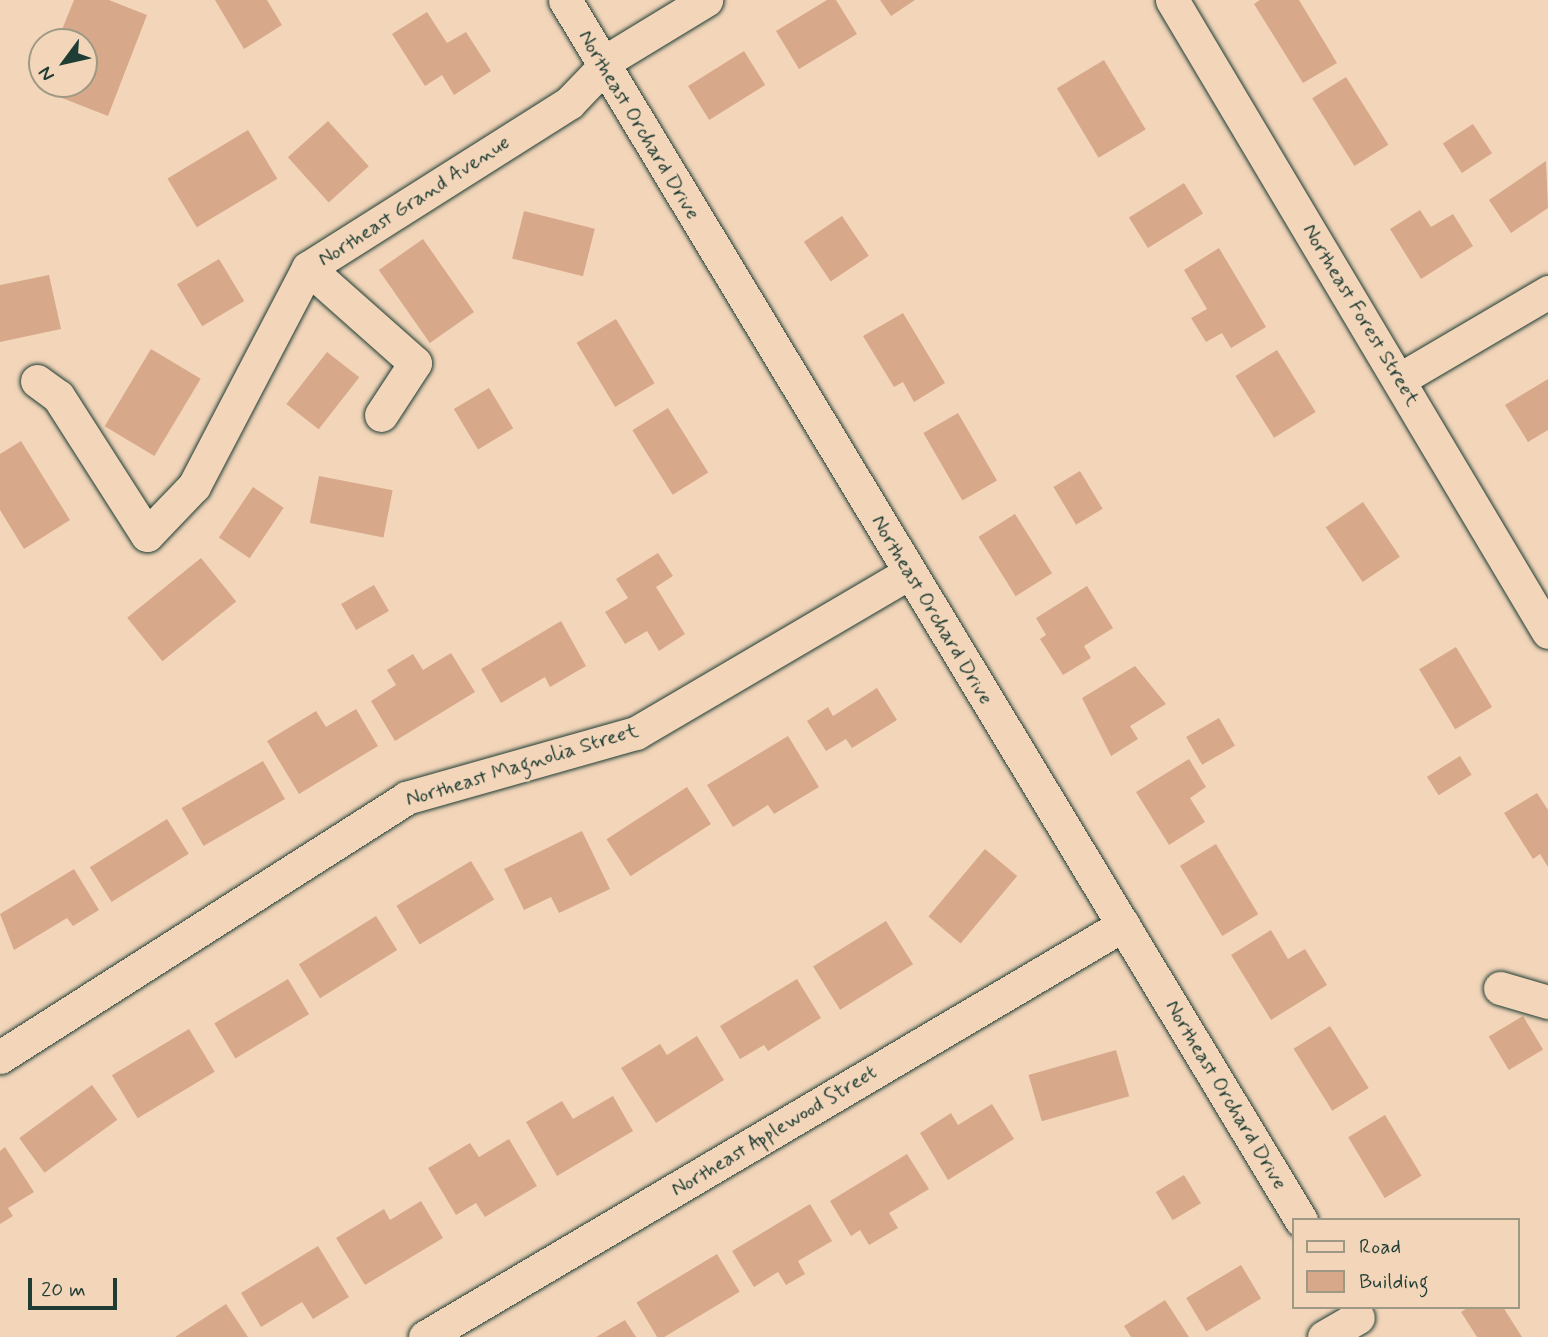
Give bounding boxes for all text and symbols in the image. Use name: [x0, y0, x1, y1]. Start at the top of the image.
street label: Northeast Orchard Drive: [573, 26, 705, 224]
north arrow: [28, 28, 98, 98]
text: N: [33, 62, 61, 86]
street label: Northeast Grand Avenue: [315, 130, 513, 272]
street label: Northeast Forest Street: [1297, 219, 1425, 411]
street label: Northeast Orchard Drive: [866, 511, 998, 709]
street label: Northeast Magnolia Street: [403, 718, 641, 812]
street label: Northeast Orchard Drive: [1160, 996, 1292, 1194]
street label: Northeast Applewood Street: [665, 1059, 883, 1203]
legend: [1292, 1218, 1520, 1309]
text: Road: [1359, 1233, 1401, 1261]
scale bar: [32, 1264, 121, 1308]
text: Building: [1359, 1268, 1429, 1296]
text: 20 m: [41, 1276, 86, 1304]

